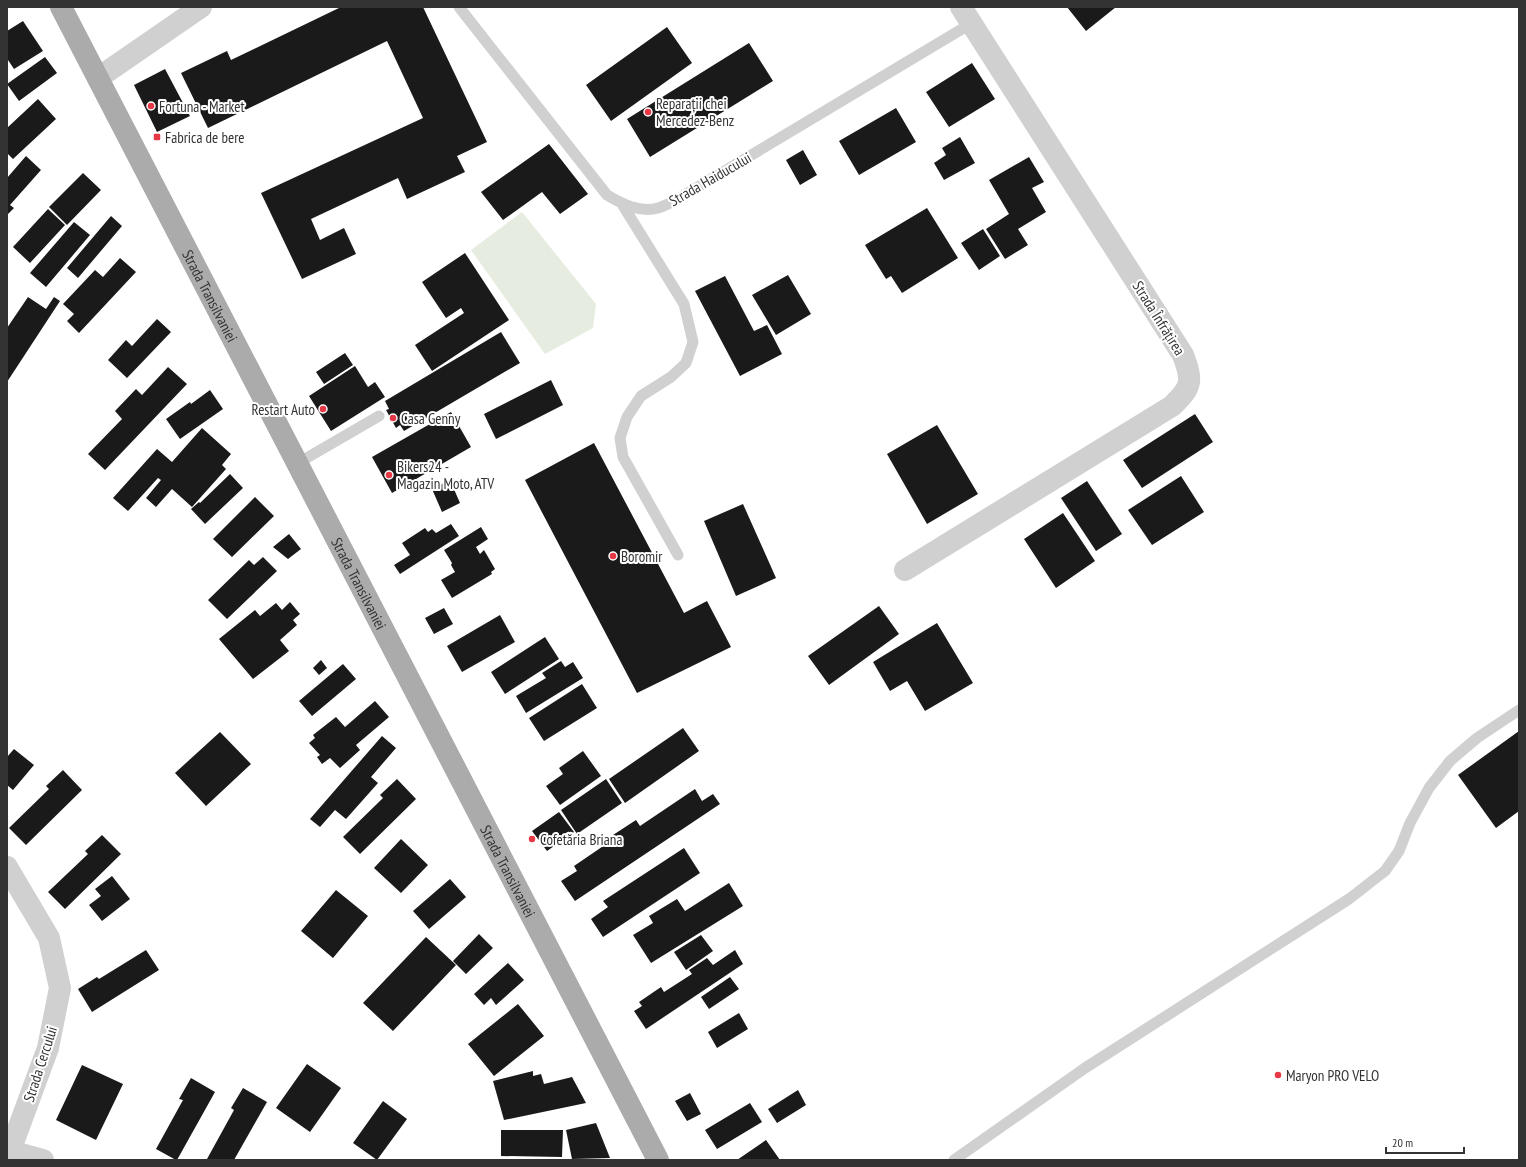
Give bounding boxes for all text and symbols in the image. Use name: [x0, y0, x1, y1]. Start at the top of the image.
place label: Reparații chei Mercedez-Benz: [656, 94, 734, 130]
place label: Fortuna - Market: [159, 97, 245, 116]
marker: Fortuna - Market: [146, 101, 156, 111]
marker: Reparații chei Mercedez-Benz: [643, 107, 653, 117]
place label: Fabrica de bere: [165, 128, 244, 147]
marker: Fabrica de bere: [152, 132, 162, 142]
street label: Strada Haiducului: [666, 148, 754, 210]
street label: Strada Transilvaniei: [179, 246, 242, 345]
street label: Strada Înfrățirea: [1129, 277, 1189, 359]
place label: Restart Auto: [252, 400, 315, 419]
marker: Restart Auto: [318, 404, 328, 414]
place label: Casa Genny: [401, 409, 461, 428]
marker: Casa Genny: [388, 413, 398, 423]
place label: Bikers24 - Magazin Moto, ATV: [397, 457, 494, 493]
marker: Bikers24 - Magazin Moto, ATV: [384, 470, 394, 480]
street label: Strada Transilvaniei: [328, 534, 391, 633]
place label: Boromir: [621, 547, 663, 566]
marker: Boromir: [608, 551, 618, 561]
street label: Strada Transilvaniei: [477, 822, 540, 920]
place label: Cofetăria Briana: [540, 830, 622, 849]
marker: Cofetăria Briana: [527, 834, 537, 844]
street label: Strada Cercului: [19, 1024, 61, 1104]
place label: Maryon PRO VELO: [1286, 1066, 1379, 1085]
marker: Maryon PRO VELO: [1273, 1070, 1283, 1080]
scale bar: [1386, 1129, 1464, 1155]
text: 20 m: [1392, 1135, 1413, 1150]

